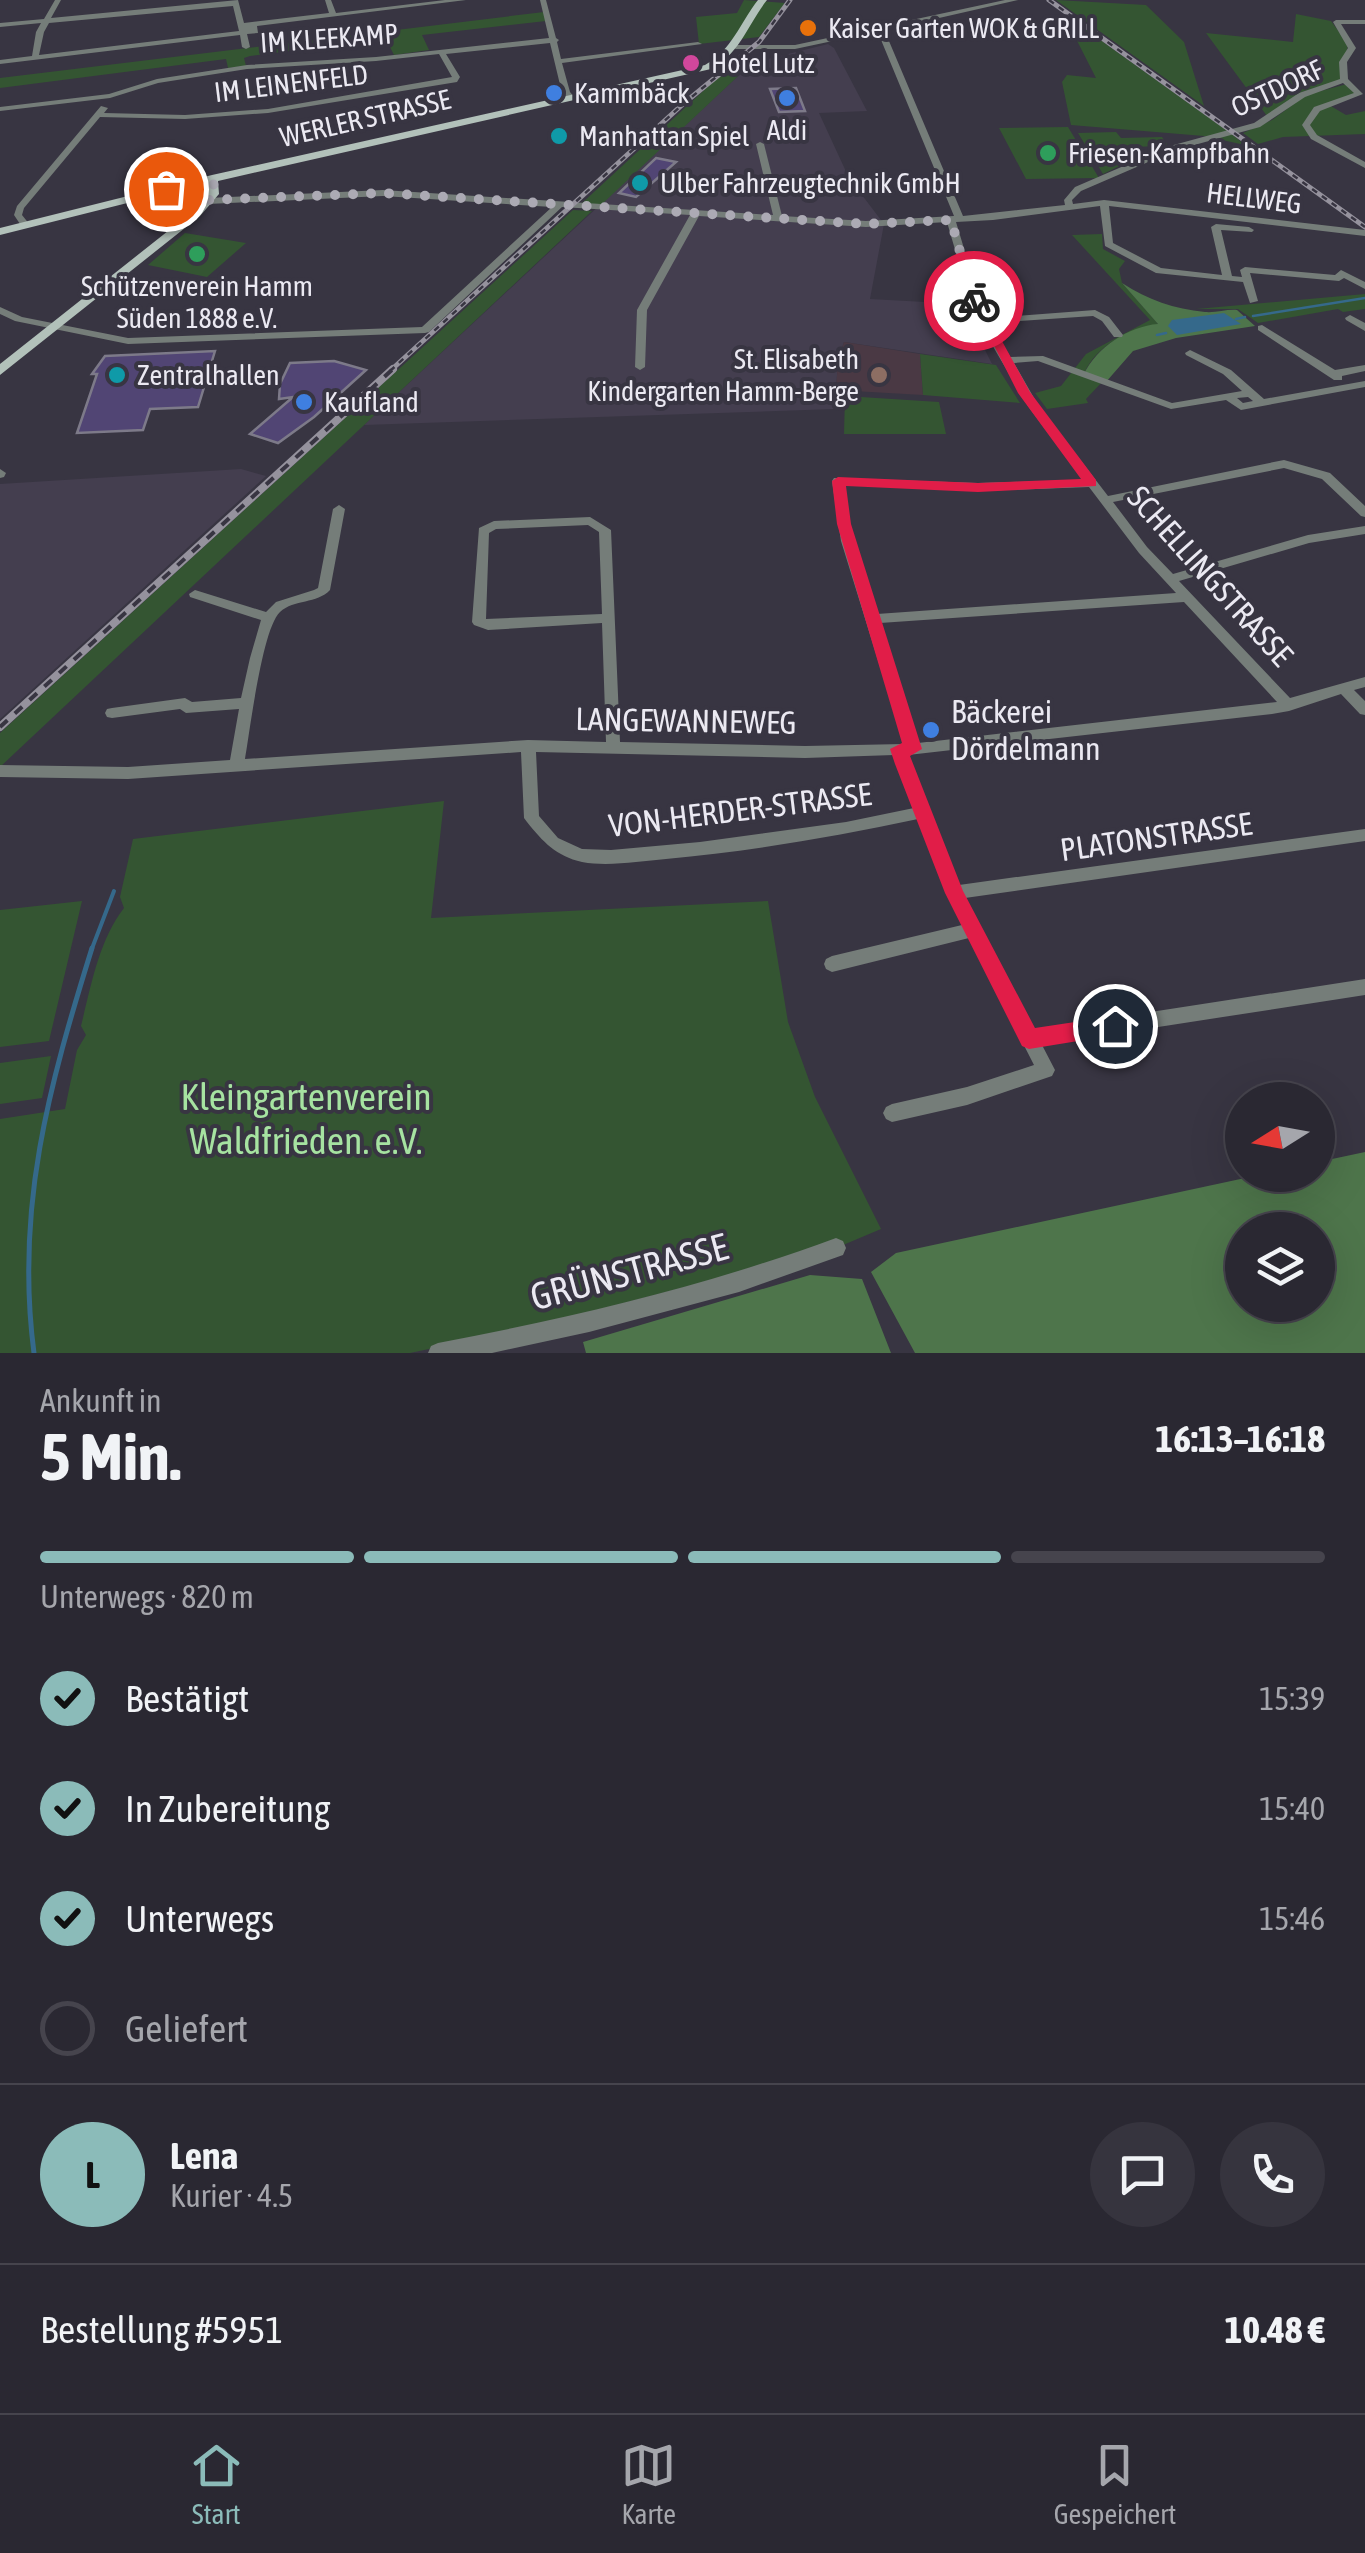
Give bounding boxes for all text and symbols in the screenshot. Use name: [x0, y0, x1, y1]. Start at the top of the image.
place label: Kaiser Garten WOK & GRILL: [828, 12, 1099, 44]
street label: IM KLEEKAMP: [259, 17, 399, 59]
marker: Kaiser Garten WOK & GRILL: [797, 17, 819, 39]
place label: Hotel Lutz: [711, 47, 815, 79]
marker: Hotel Lutz: [680, 52, 702, 74]
street label: OSTDORF: [1226, 53, 1328, 123]
street label: IM LEINENFELD: [212, 58, 370, 108]
place label: Kammbäck: [574, 77, 689, 109]
marker: Kammbäck: [543, 82, 565, 104]
street label: WERLER STRASSE: [277, 83, 453, 153]
marker: Aldi: [776, 87, 798, 109]
place label: Aldi: [767, 114, 807, 146]
place label: Manhattan Spiel: [579, 120, 750, 152]
marker: Manhattan Spiel: [548, 125, 570, 147]
place label: Friesen-Kampfbahn: [1068, 137, 1270, 169]
marker: Friesen-Kampfbahn: [1037, 142, 1059, 164]
pin: [124, 147, 209, 232]
icon: bag: [139, 162, 194, 217]
place label: Ulber Fahrzeugtechnik GmbH: [660, 167, 961, 199]
marker: Ulber Fahrzeugtechnik GmbH: [629, 172, 651, 194]
street label: HELLWEG: [1205, 176, 1303, 220]
marker: Schützenverein Hamm Süden 1888 e.V.: [186, 243, 208, 265]
courier: [924, 251, 1024, 351]
place label: Schützenverein Hamm Süden 1888 e.V.: [81, 270, 313, 334]
icon: bike: [947, 274, 1002, 329]
place label: St. Elisabeth Kindergarten Hamm-Berge: [587, 343, 859, 407]
place label: Zentralhallen: [137, 359, 280, 391]
marker: Zentralhallen: [106, 364, 128, 386]
marker: St. Elisabeth Kindergarten Hamm-Berge: [868, 364, 890, 386]
place label: Kaufland: [324, 386, 419, 418]
marker: Kaufland: [293, 391, 315, 413]
street label: SCHELLINGSTRASSE: [1120, 478, 1301, 673]
place label: Bäckerei Dördelmann: [951, 693, 1101, 767]
street label: LANGEWANNEWEG: [575, 700, 797, 741]
marker: Bäckerei Dördelmann: [920, 719, 942, 741]
street label: VON-HERDER-STRASSE: [606, 775, 874, 844]
street label: PLATONSTRASSE: [1058, 805, 1254, 868]
pin: [1073, 984, 1158, 1069]
icon: home: [1088, 999, 1143, 1054]
park label: Kleingartenverein Waldfrieden. e.V.: [180, 1075, 432, 1162]
north arrow: [1225, 1082, 1335, 1192]
map controls: [1225, 1082, 1335, 1322]
button: layers: [1225, 1212, 1335, 1322]
street label: GRÜNSTRASSE: [526, 1225, 732, 1318]
text: Ankunft in: [40, 1382, 162, 1419]
text: 16:13–16:18: [1155, 1417, 1325, 1460]
text: 5 Min.: [40, 1419, 181, 1494]
text: Unterwegs · 820 m: [40, 1578, 254, 1615]
icon: check: [40, 1671, 95, 1726]
text: Bestätigt: [125, 1677, 249, 1720]
text: 15:39: [1259, 1680, 1325, 1717]
icon: check: [40, 1781, 95, 1836]
text: In Zubereitung: [125, 1787, 330, 1830]
text: 15:40: [1259, 1790, 1325, 1827]
icon: check: [40, 1891, 95, 1946]
text: Unterwegs: [125, 1897, 274, 1940]
text: 15:46: [1259, 1900, 1325, 1937]
text: Geliefert: [125, 2007, 248, 2050]
button: chat: [1090, 2122, 1195, 2227]
button: phone: [1220, 2122, 1325, 2227]
text: Lena: [170, 2134, 238, 2177]
text: L: [85, 2153, 100, 2196]
text: Kurier · 4.5: [170, 2177, 293, 2214]
text: Bestellung #5951: [40, 2308, 283, 2351]
text: 10.48 €: [1224, 2308, 1325, 2351]
tab: Start: [189, 2438, 244, 2530]
tab: Karte: [621, 2438, 676, 2530]
tab: Gespeichert: [1054, 2438, 1176, 2530]

